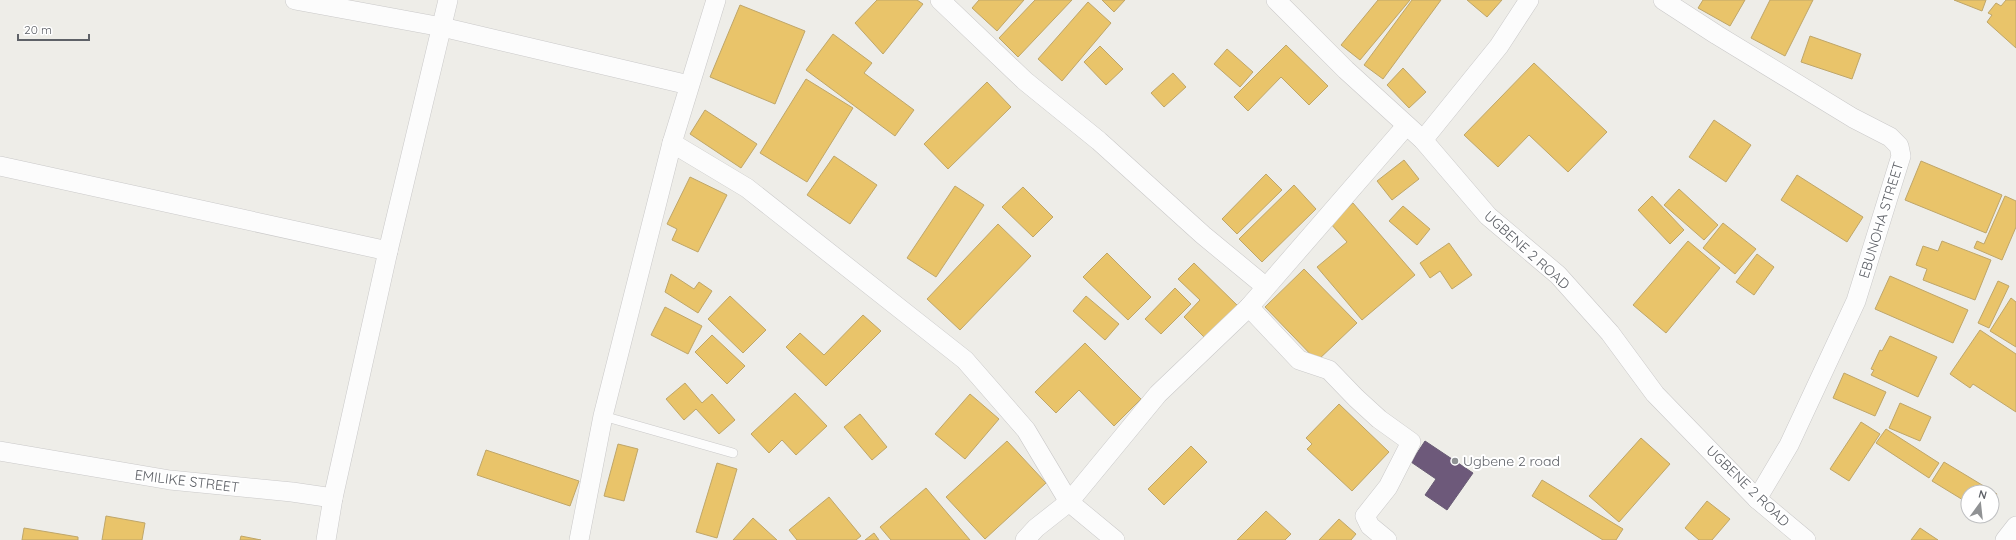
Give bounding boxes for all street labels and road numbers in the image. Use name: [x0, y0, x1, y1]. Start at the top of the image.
street label: EBUNOHA STREET: [1855, 160, 1907, 280]
street label: UGBENE 2 ROAD: [1480, 207, 1574, 293]
street label: UGBENE 2 ROAD: [1702, 442, 1794, 530]
street label: EMILIKE STREET: [134, 466, 240, 496]

